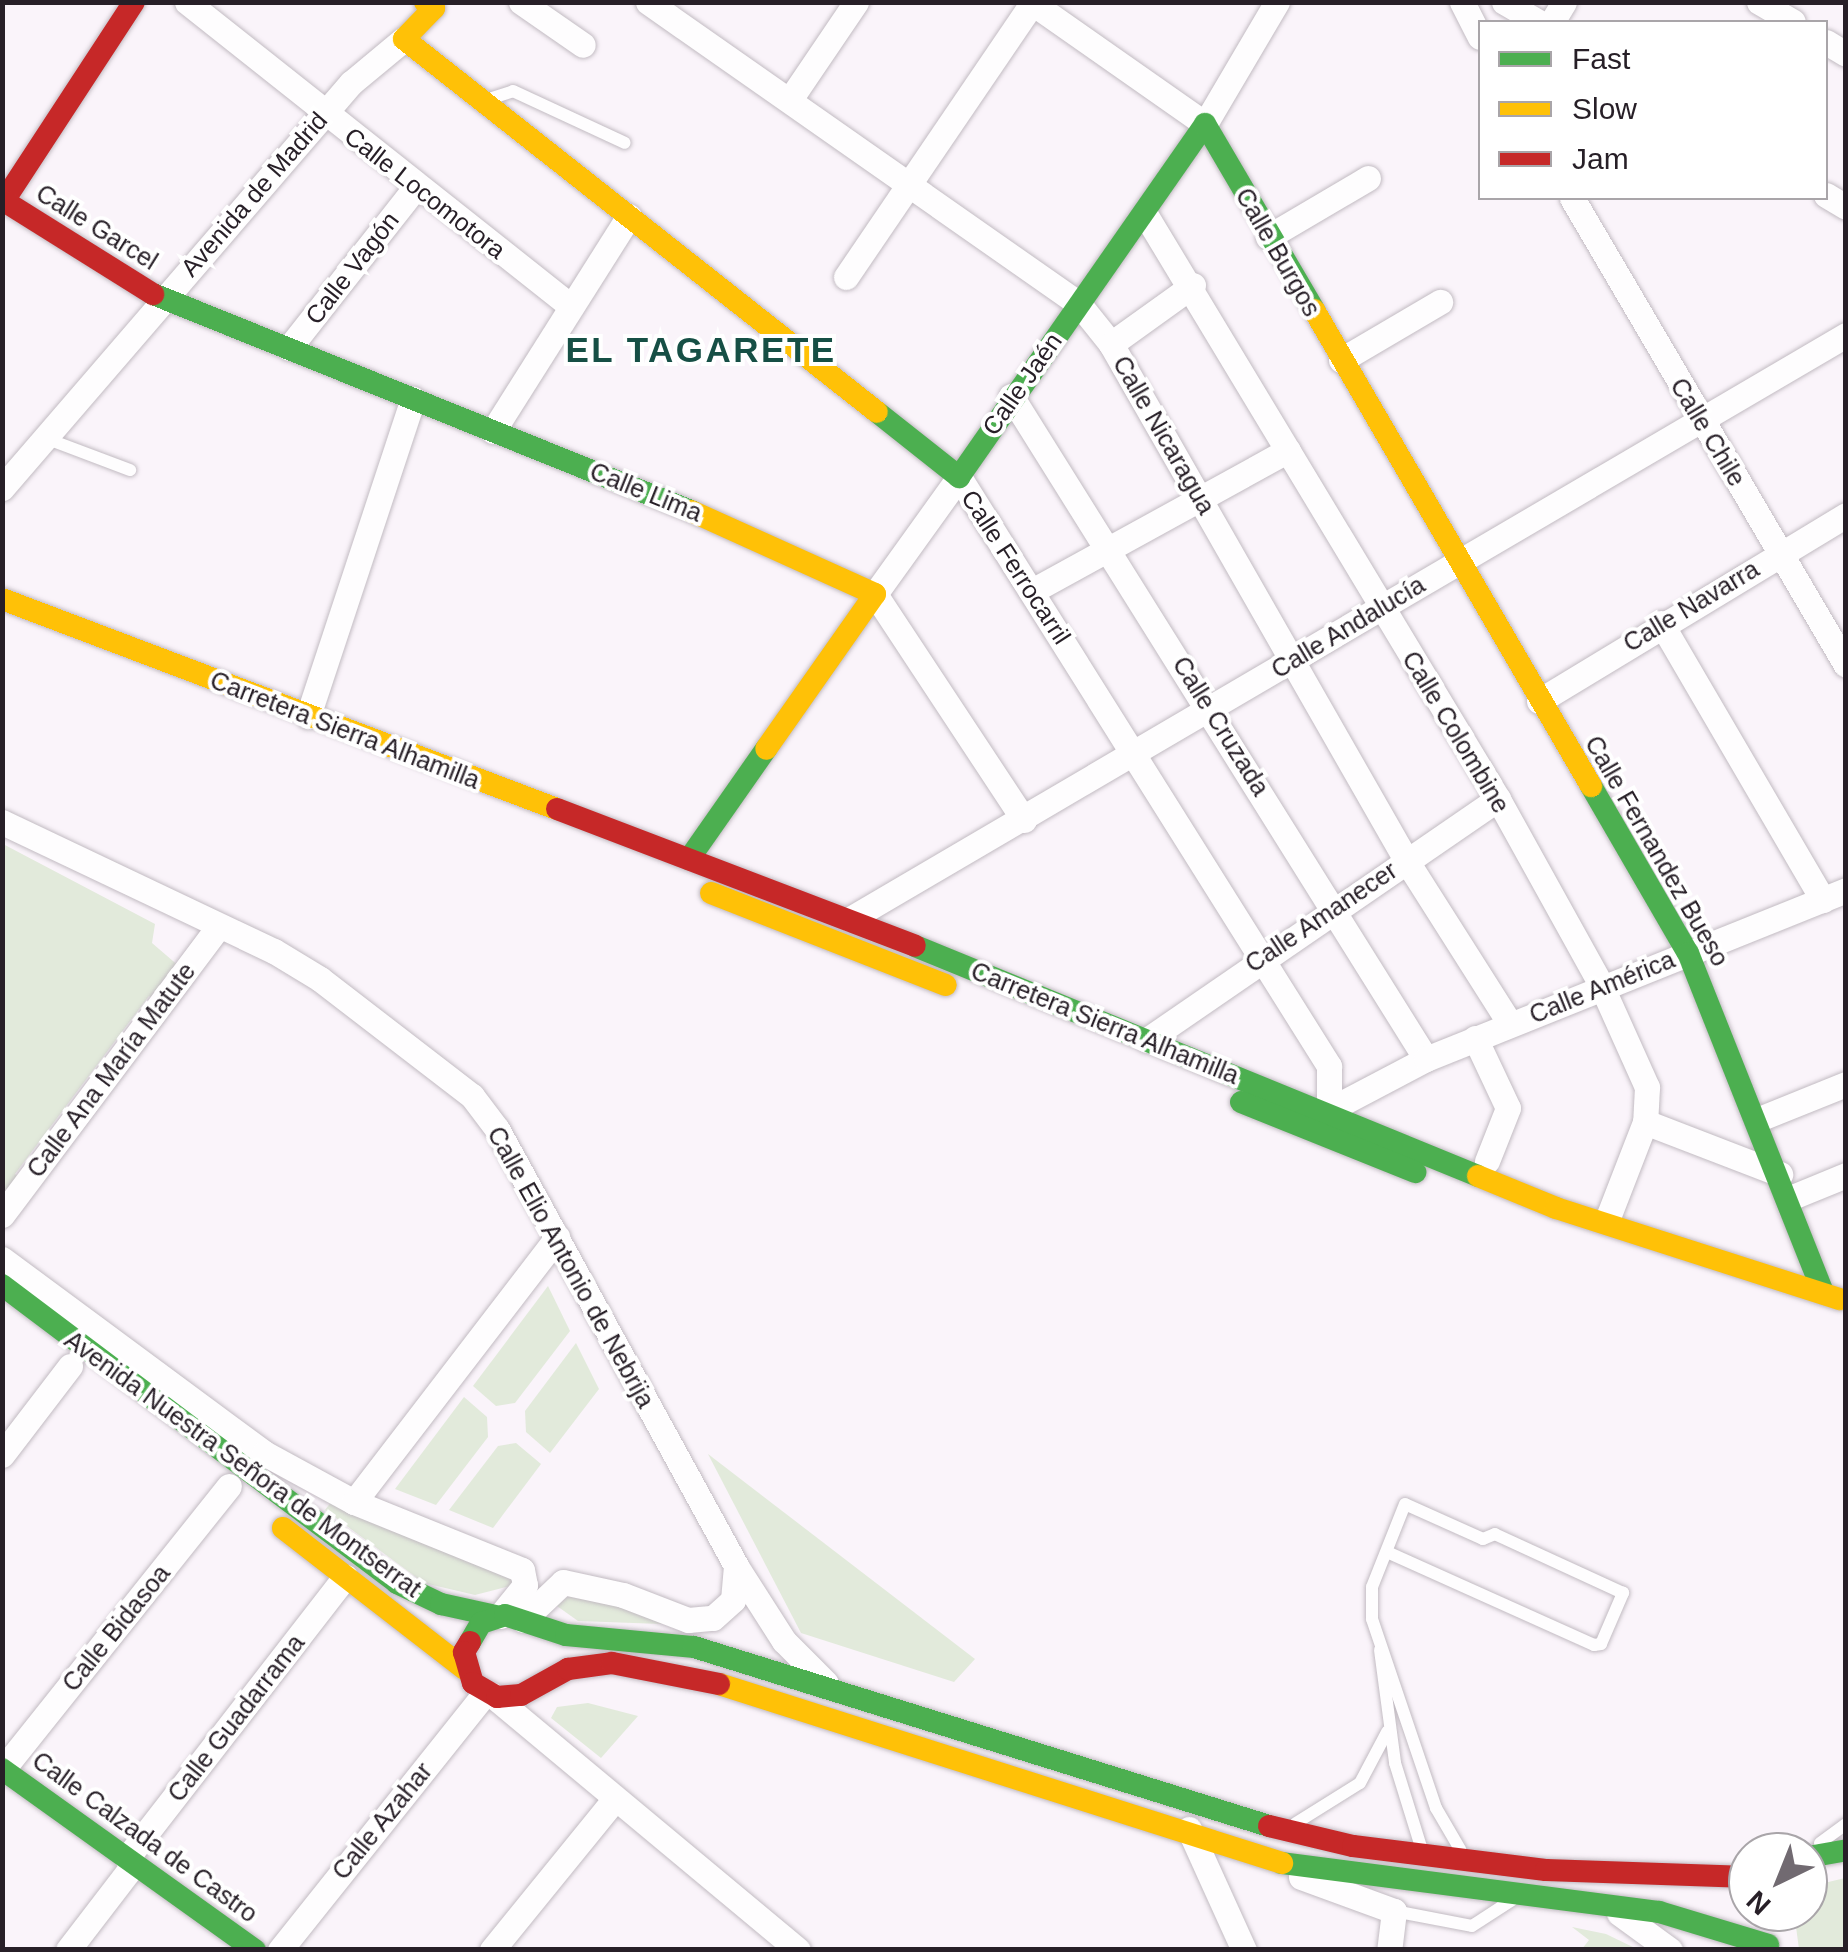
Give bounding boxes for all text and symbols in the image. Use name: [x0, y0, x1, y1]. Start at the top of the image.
legend: [1478, 20, 1828, 200]
text: Fast: [1572, 42, 1630, 75]
text: Slow: [1572, 92, 1637, 125]
street label: Avenida de Madrid: [174, 106, 334, 282]
street label: Calle Locomotora: [339, 121, 511, 265]
text: Jam: [1572, 142, 1629, 175]
street label: Calle Garcel: [31, 178, 163, 276]
street label: Calle Burgos: [1229, 183, 1327, 321]
street label: Calle Vagón: [299, 206, 405, 330]
street label: Calle Jaén: [976, 327, 1068, 441]
district label: EL TAGARETE: [565, 329, 837, 371]
street label: Calle Nicaragua: [1107, 350, 1221, 520]
street label: Calle Chile: [1664, 372, 1752, 492]
street label: Calle Lima: [586, 456, 706, 528]
street label: Calle Ferrocarril: [955, 484, 1077, 650]
street label: Calle Navarra: [1618, 554, 1764, 658]
street label: Calle Andalucía: [1265, 569, 1431, 685]
street label: Calle Colombine: [1396, 646, 1516, 818]
street label: Calle Cruzada: [1166, 651, 1276, 801]
street label: Carretera Sierra Alhamilla: [205, 664, 485, 796]
street label: Calle Fernandez Bueso: [1579, 730, 1735, 972]
street label: Calle Amanecer: [1239, 855, 1403, 979]
street label: Calle América: [1524, 944, 1680, 1030]
street label: Carretera Sierra Alhamilla: [966, 955, 1244, 1091]
street label: Calle Ana María Matute: [20, 956, 202, 1184]
street label: Calle Elio Antonio de Nebrija: [481, 1121, 661, 1413]
street label: Avenida Nuestra Señora de Montserrat: [59, 1325, 427, 1603]
street label: Calle Bidasoa: [56, 1559, 176, 1697]
street label: Calle Guadarrama: [161, 1628, 311, 1808]
street label: Calle Calzada de Castro: [27, 1745, 263, 1929]
street label: Calle Azahar: [325, 1756, 439, 1886]
north arrow: [1728, 1832, 1828, 1932]
text: N: [1741, 1885, 1777, 1921]

